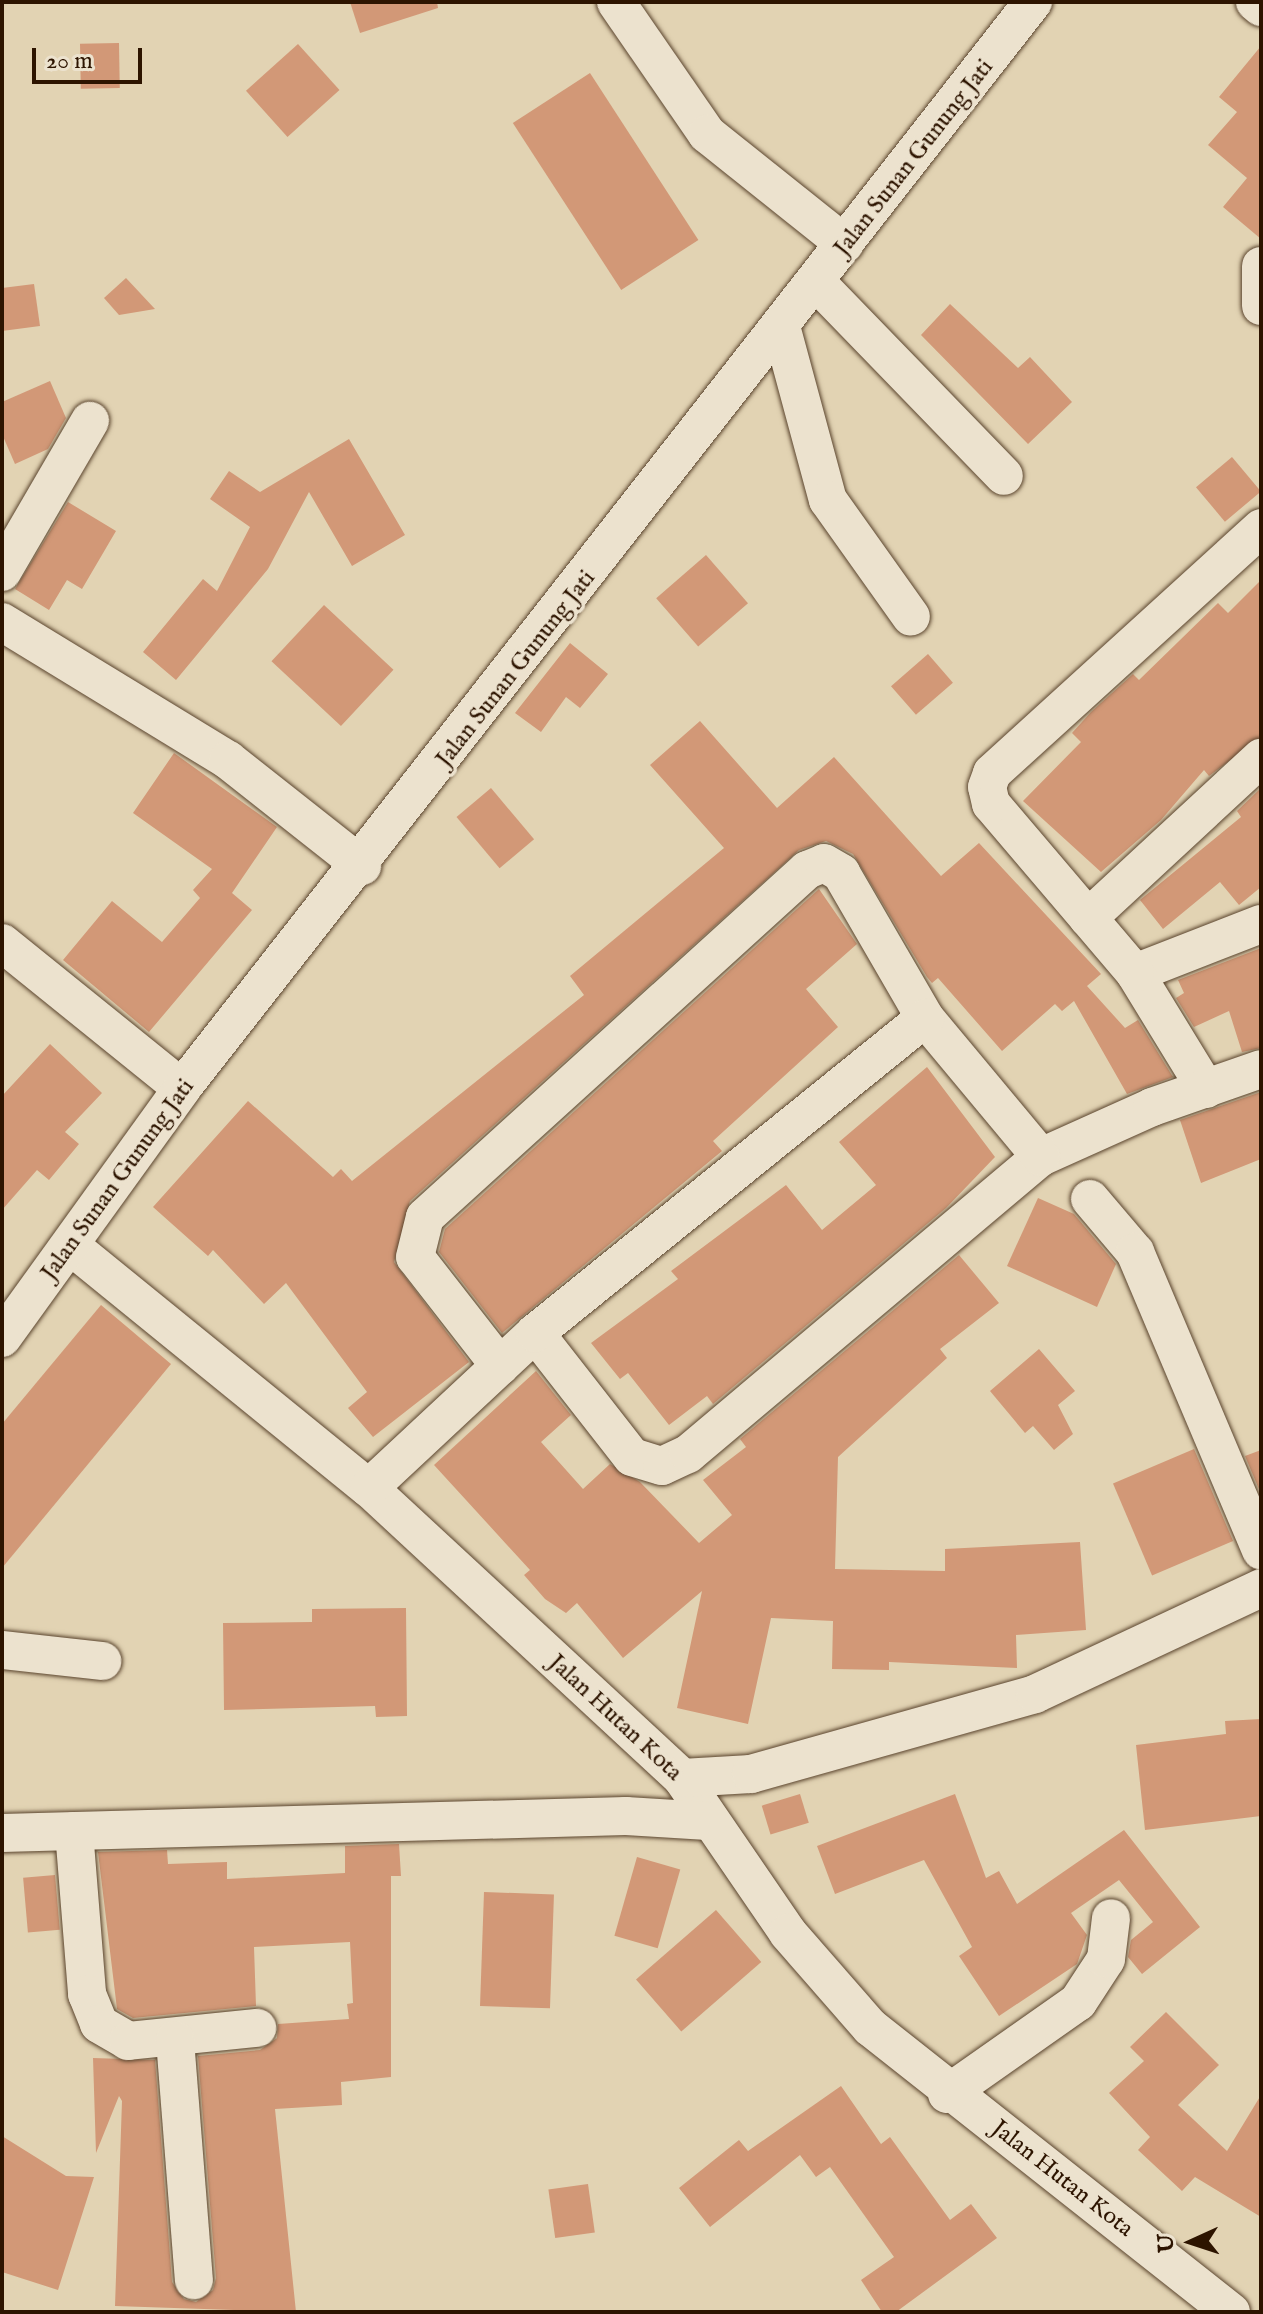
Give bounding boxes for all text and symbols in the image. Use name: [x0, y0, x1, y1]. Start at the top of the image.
scale bar: [36, 32, 146, 82]
text: 20 m: [46, 46, 93, 77]
street label: Jalan Sunan Gunung Jati: [828, 54, 1000, 262]
street label: Jalan Sunan Gunung Jati: [430, 565, 602, 773]
street label: Jalan Sunan Gunung Jati: [35, 1074, 201, 1286]
street label: Jalan Hutan Kota: [542, 1649, 688, 1787]
street label: Jalan Hutan Kota: [985, 2114, 1139, 2244]
north arrow: [1151, 2202, 1231, 2282]
text: U: [1153, 2233, 1182, 2253]

